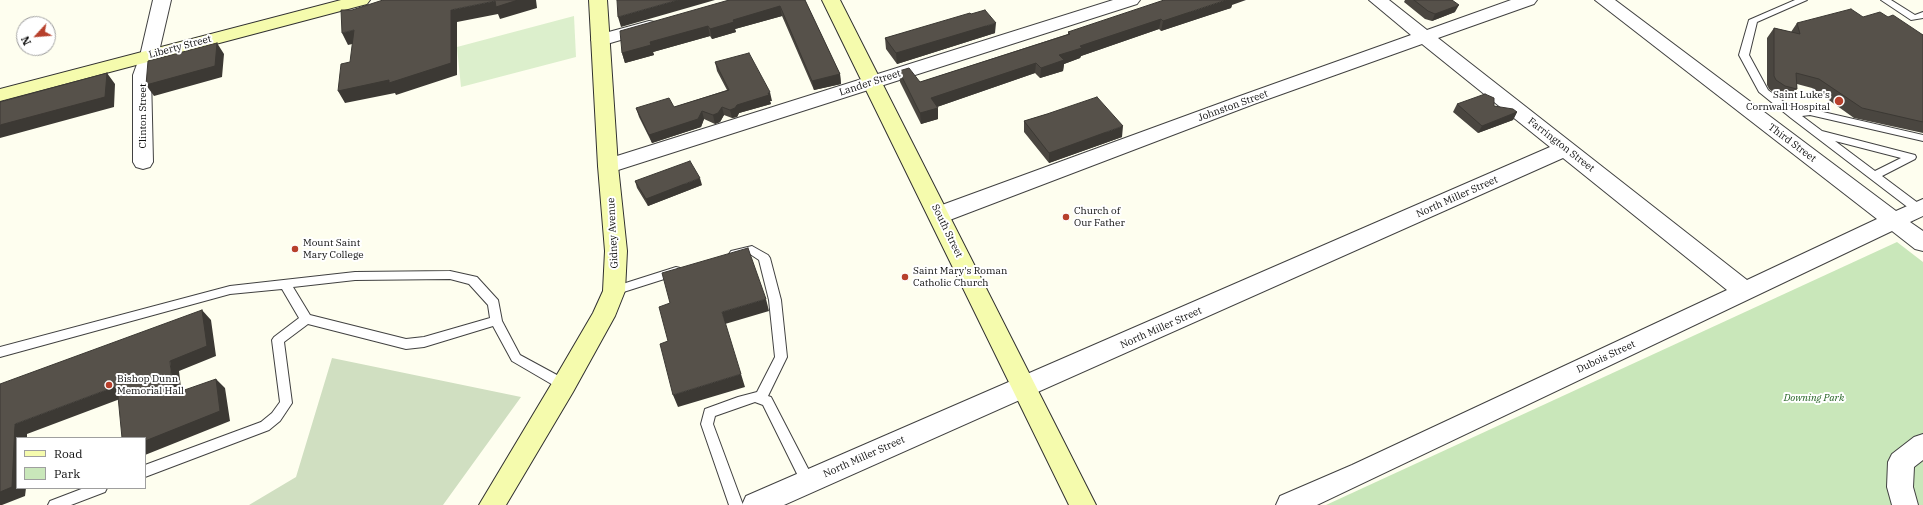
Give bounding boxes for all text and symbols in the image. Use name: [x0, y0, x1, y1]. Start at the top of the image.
north arrow: [16, 16, 56, 56]
street label: Liberty Street: [147, 33, 213, 61]
text: N: [18, 34, 34, 48]
street label: Lander Street: [838, 67, 902, 99]
street label: Clinton Street: [137, 84, 149, 148]
street label: Johnston Street: [1196, 88, 1270, 124]
place label: Saint Luke's Cornwall Hospital: [1746, 89, 1830, 112]
marker: Saint Luke's Cornwall Hospital: [1833, 95, 1845, 107]
street label: Farrington Street: [1525, 115, 1597, 175]
street label: Third Street: [1766, 121, 1818, 165]
street label: North Miller Street: [1414, 174, 1500, 220]
street label: Gidney Avenue: [605, 197, 621, 269]
street label: South Street: [929, 202, 965, 260]
place label: Church of Our Father: [1074, 205, 1125, 228]
marker: Church of Our Father: [1061, 212, 1071, 222]
place label: Mount Saint Mary College: [303, 237, 364, 260]
marker: Mount Saint Mary College: [290, 244, 300, 254]
place label: Saint Mary's Roman Catholic Church: [913, 265, 1007, 288]
marker: Saint Mary's Roman Catholic Church: [900, 272, 910, 282]
street label: North Miller Street: [1118, 305, 1204, 351]
street label: Dubois Street: [1575, 338, 1637, 376]
place label: Bishop Dunn Memorial Hall: [117, 373, 184, 396]
marker: Bishop Dunn Memorial Hall: [104, 380, 114, 390]
park label: Downing Park: [1784, 392, 1844, 404]
street label: North Miller Street: [821, 434, 907, 480]
legend: [16, 437, 146, 489]
text: Road: [54, 446, 83, 461]
text: Park: [54, 466, 80, 481]

